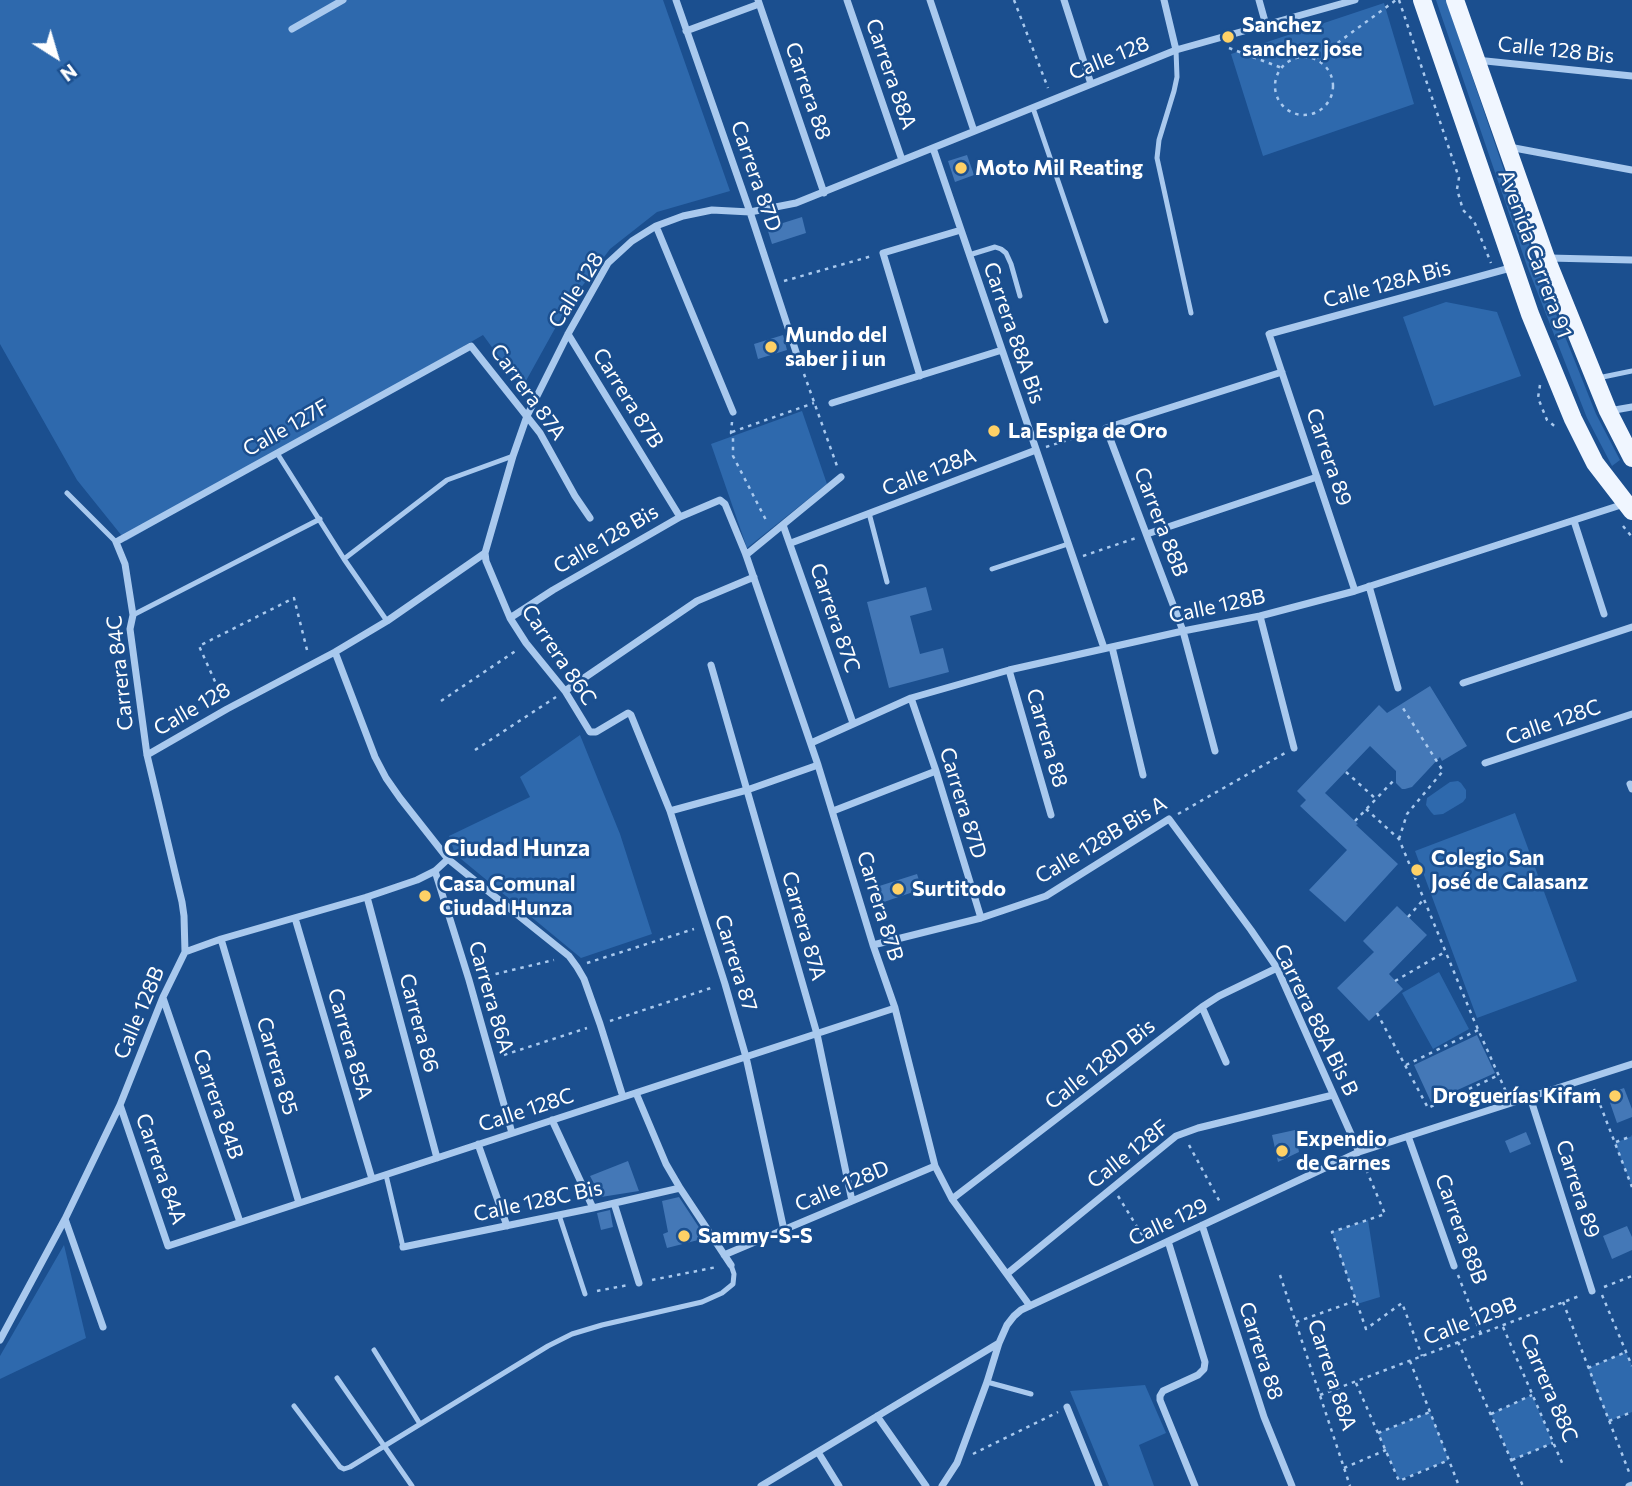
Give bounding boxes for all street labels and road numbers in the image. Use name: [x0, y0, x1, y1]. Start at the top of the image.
street label: Carrera 88A: [860, 15, 922, 133]
street label: Calle 128: [1065, 31, 1153, 85]
street label: Calle 128 Bis: [1497, 31, 1615, 69]
street label: Carrera 88: [780, 39, 836, 143]
street label: Carrera 87D: [725, 117, 787, 235]
street label: Avenida Carrera 91: [1493, 166, 1577, 342]
street label: Calle 128: [543, 248, 609, 332]
street label: Calle 128A Bis: [1320, 255, 1454, 313]
street label: Carrera 88A Bis: [978, 259, 1050, 407]
street label: Carrera 87A: [485, 339, 571, 445]
street label: Carrera 87B: [587, 343, 669, 453]
street label: Calle 127F: [238, 394, 334, 462]
street label: Carrera 89: [1301, 405, 1357, 509]
street label: Calle 128A: [879, 443, 979, 501]
street label: Carrera 88B: [1129, 464, 1193, 580]
street label: Calle 128 Bis: [549, 499, 663, 579]
street label: Carrera 87C: [805, 560, 865, 676]
street label: Calle 128B: [1166, 583, 1268, 629]
street label: Carrera 86C: [516, 600, 602, 710]
street label: Carrera 84C: [101, 614, 139, 732]
street label: Calle 128: [149, 677, 235, 741]
street label: Carrera 88: [1021, 686, 1073, 790]
street label: Calle 128C: [1502, 694, 1604, 750]
street label: Carrera 87D: [934, 744, 992, 862]
street label: Calle 128B Bis A: [1031, 791, 1171, 889]
street label: Carrera 87B: [851, 848, 909, 964]
street label: Carrera 87A: [776, 868, 832, 984]
street label: Carrera 87: [709, 912, 763, 1014]
street label: Carrera 86A: [463, 938, 519, 1056]
street label: Carrera 88A Bis B: [1268, 940, 1364, 1100]
street label: Calle 128B: [108, 963, 170, 1063]
street label: Carrera 86: [394, 971, 444, 1075]
street label: Carrera 85A: [322, 985, 378, 1103]
street label: Calle 128D Bis: [1040, 1013, 1160, 1115]
street label: Carrera 85: [251, 1014, 303, 1118]
street label: Carrera 84B: [187, 1046, 249, 1162]
street label: Calle 128C: [475, 1083, 577, 1137]
street label: Carrera 84A: [130, 1110, 192, 1228]
street label: Calle 128F: [1082, 1114, 1174, 1194]
street label: Carrera 89: [1550, 1137, 1606, 1241]
street label: Calle 128D: [791, 1155, 893, 1217]
street label: Carrera 88B: [1429, 1171, 1493, 1287]
street label: Calle 128C Bis: [471, 1175, 605, 1227]
street label: Calle 129: [1124, 1193, 1212, 1251]
street label: Calle 129B: [1420, 1292, 1520, 1350]
street label: Carrera 88: [1233, 1299, 1289, 1403]
street label: Carrera 88A: [1302, 1316, 1362, 1434]
street label: Carrera 88C: [1515, 1330, 1583, 1446]

